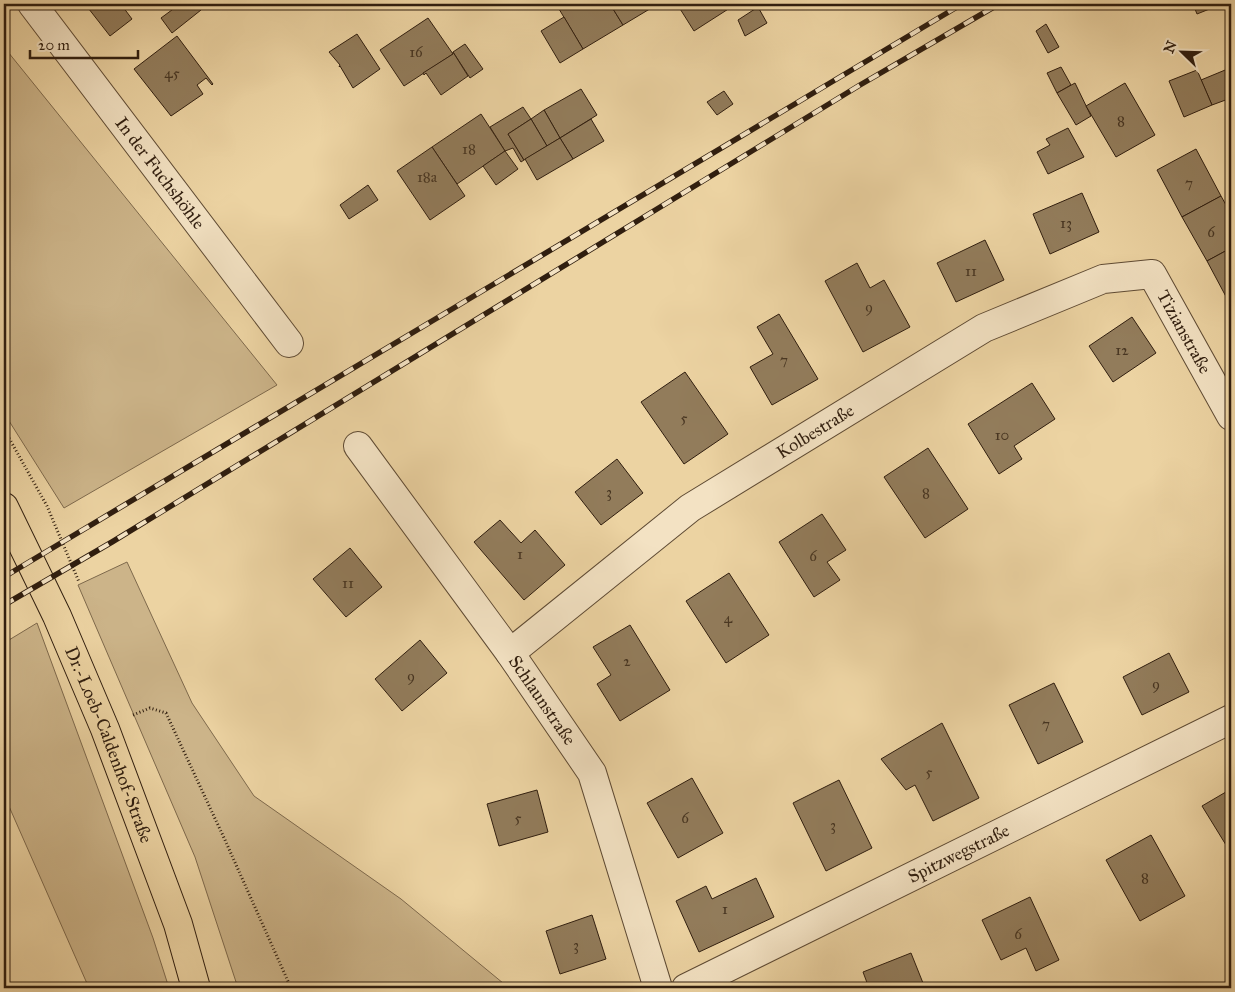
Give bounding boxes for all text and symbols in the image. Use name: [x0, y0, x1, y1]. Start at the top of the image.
scale bar: [30, 28, 138, 60]
north arrow: [1158, 28, 1208, 78]
text: 20 m: [38, 36, 70, 54]
text: N: [1160, 38, 1181, 56]
house number: 16: [409, 43, 424, 61]
house number: 45: [164, 64, 180, 82]
street label: In der Fuchshöhle: [110, 112, 210, 233]
house number: 8: [1117, 112, 1125, 130]
house number: 18: [462, 140, 476, 158]
house number: 18a: [417, 168, 438, 186]
house number: 7: [1185, 174, 1193, 192]
house number: 13: [1060, 214, 1072, 232]
house number: 6: [1207, 223, 1216, 241]
house number: 11: [965, 262, 977, 280]
street label: Tizianstraße: [1152, 286, 1216, 377]
house number: 9: [865, 298, 873, 316]
house number: 12: [1115, 341, 1129, 359]
house number: 7: [780, 351, 788, 369]
street label: Kolbestraße: [772, 399, 858, 463]
house number: 5: [681, 409, 688, 427]
house number: 10: [995, 426, 1009, 444]
house number: 3: [606, 483, 612, 501]
house number: 8: [922, 484, 930, 502]
house number: 1: [517, 545, 523, 563]
house number: 6: [809, 547, 818, 565]
house number: 11: [342, 574, 354, 592]
house number: 4: [724, 609, 733, 627]
street label: Dr.-Loeb-Caldenhof-Straße: [60, 643, 158, 846]
street label: Schlaunstraße: [504, 651, 581, 749]
house number: 2: [623, 652, 631, 670]
house number: 9: [407, 667, 415, 685]
house number: 9: [1152, 675, 1160, 693]
house number: 7: [1042, 715, 1050, 733]
house number: 5: [926, 763, 933, 781]
house number: 5: [515, 809, 522, 827]
house number: 6: [681, 809, 690, 827]
house number: 3: [830, 816, 836, 834]
street label: Spitzwegstraße: [904, 819, 1013, 888]
house number: 8: [1141, 869, 1149, 887]
house number: 1: [722, 900, 728, 918]
house number: 6: [1014, 925, 1023, 943]
house number: 3: [573, 936, 579, 954]

